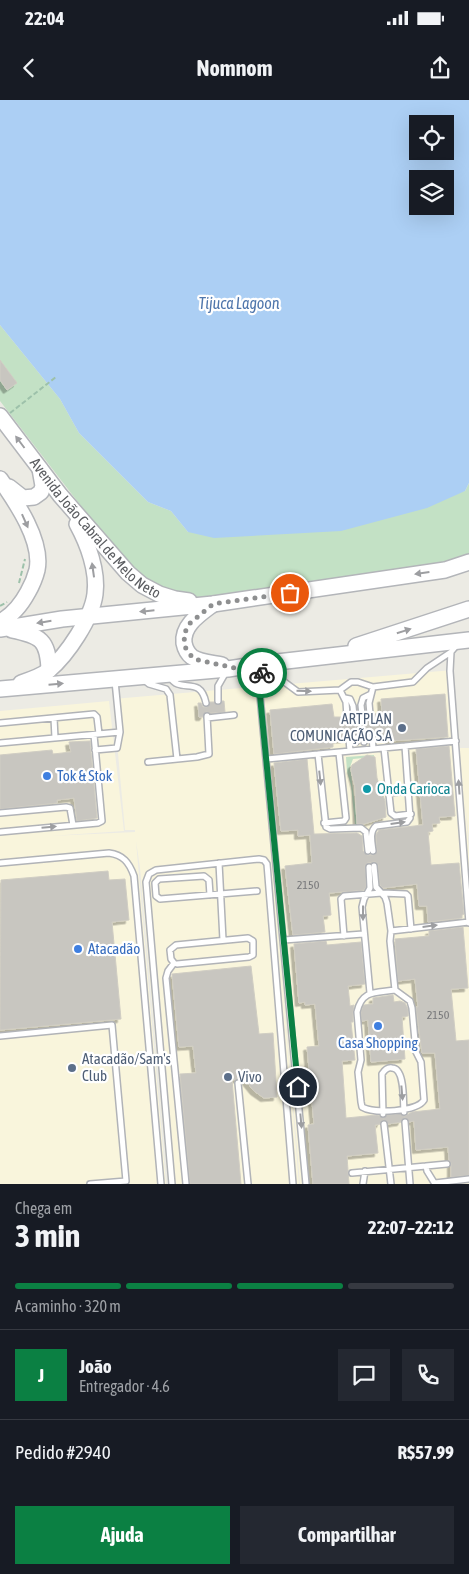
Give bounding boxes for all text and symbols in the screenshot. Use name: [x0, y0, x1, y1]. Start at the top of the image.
text: 22:04: [25, 7, 64, 29]
icon: back: [15, 54, 43, 82]
icon: share: [426, 54, 454, 82]
text: Nomnom: [196, 55, 273, 81]
map controls: [409, 115, 454, 215]
button: locate: [409, 115, 454, 160]
button: layers: [409, 170, 454, 215]
water label: Tijuca Lagoon: [199, 294, 280, 313]
one-way arrow: [15, 435, 25, 449]
street label: Avenida João Cabral de Melo Neto: [27, 454, 164, 601]
one-way arrow: [21, 514, 29, 528]
one-way arrow: [89, 562, 97, 578]
one-way arrow: [413, 570, 429, 578]
pin: [269, 572, 311, 614]
icon: bag: [276, 579, 304, 607]
one-way arrow: [139, 607, 155, 615]
one-way arrow: [35, 618, 51, 626]
one-way arrow: [397, 627, 412, 635]
courier: [237, 648, 287, 698]
icon: bike: [248, 659, 276, 687]
one-way arrow: [49, 680, 65, 688]
one-way arrow: [297, 687, 313, 695]
place label: ARTPLAN COMUNICAÇÃO S.A: [290, 710, 393, 744]
marker: ARTPLAN COMUNICAÇÃO S.A: [396, 722, 408, 734]
place label: Tok & Stok: [57, 767, 113, 784]
marker: Tok & Stok: [41, 770, 53, 782]
one-way arrow: [316, 771, 324, 787]
one-way arrow: [455, 778, 463, 794]
place label: Onda Carioca: [377, 780, 450, 797]
marker: Onda Carioca: [361, 783, 373, 795]
one-way arrow: [390, 819, 406, 827]
one-way arrow: [41, 823, 57, 831]
house number: 2150: [297, 878, 320, 892]
one-way arrow: [359, 906, 367, 922]
one-way arrow: [422, 922, 438, 930]
place label: Atacadão: [88, 940, 140, 957]
marker: Atacadão: [72, 943, 84, 955]
house number: 2150: [427, 1008, 450, 1022]
marker: Casa Shopping: [372, 1020, 384, 1032]
place label: Casa Shopping: [338, 1034, 419, 1051]
place label: Atacadão/Sam's Club: [82, 1050, 171, 1084]
marker: Atacadão/Sam's Club: [66, 1062, 78, 1074]
pin: [277, 1066, 319, 1108]
place label: Vivo: [238, 1068, 262, 1085]
marker: Vivo: [222, 1071, 234, 1083]
icon: home: [284, 1073, 312, 1101]
one-way arrow: [399, 1086, 407, 1102]
one-way arrow: [297, 1113, 305, 1129]
text: Chega em: [15, 1199, 72, 1217]
text: 22:07–22:12: [368, 1216, 454, 1238]
text: 3 min: [15, 1217, 80, 1254]
text: A caminho · 320 m: [15, 1297, 121, 1315]
button: chat: [338, 1349, 390, 1401]
button: phone: [402, 1349, 454, 1401]
text: João: [79, 1355, 112, 1377]
text: J: [38, 1364, 44, 1386]
text: Entregador · 4.6: [79, 1377, 170, 1395]
text: Pedido #2940: [15, 1441, 111, 1463]
text: R$57.99: [397, 1441, 454, 1463]
button: Ajuda: [15, 1506, 230, 1564]
button: Compartilhar: [240, 1506, 454, 1564]

